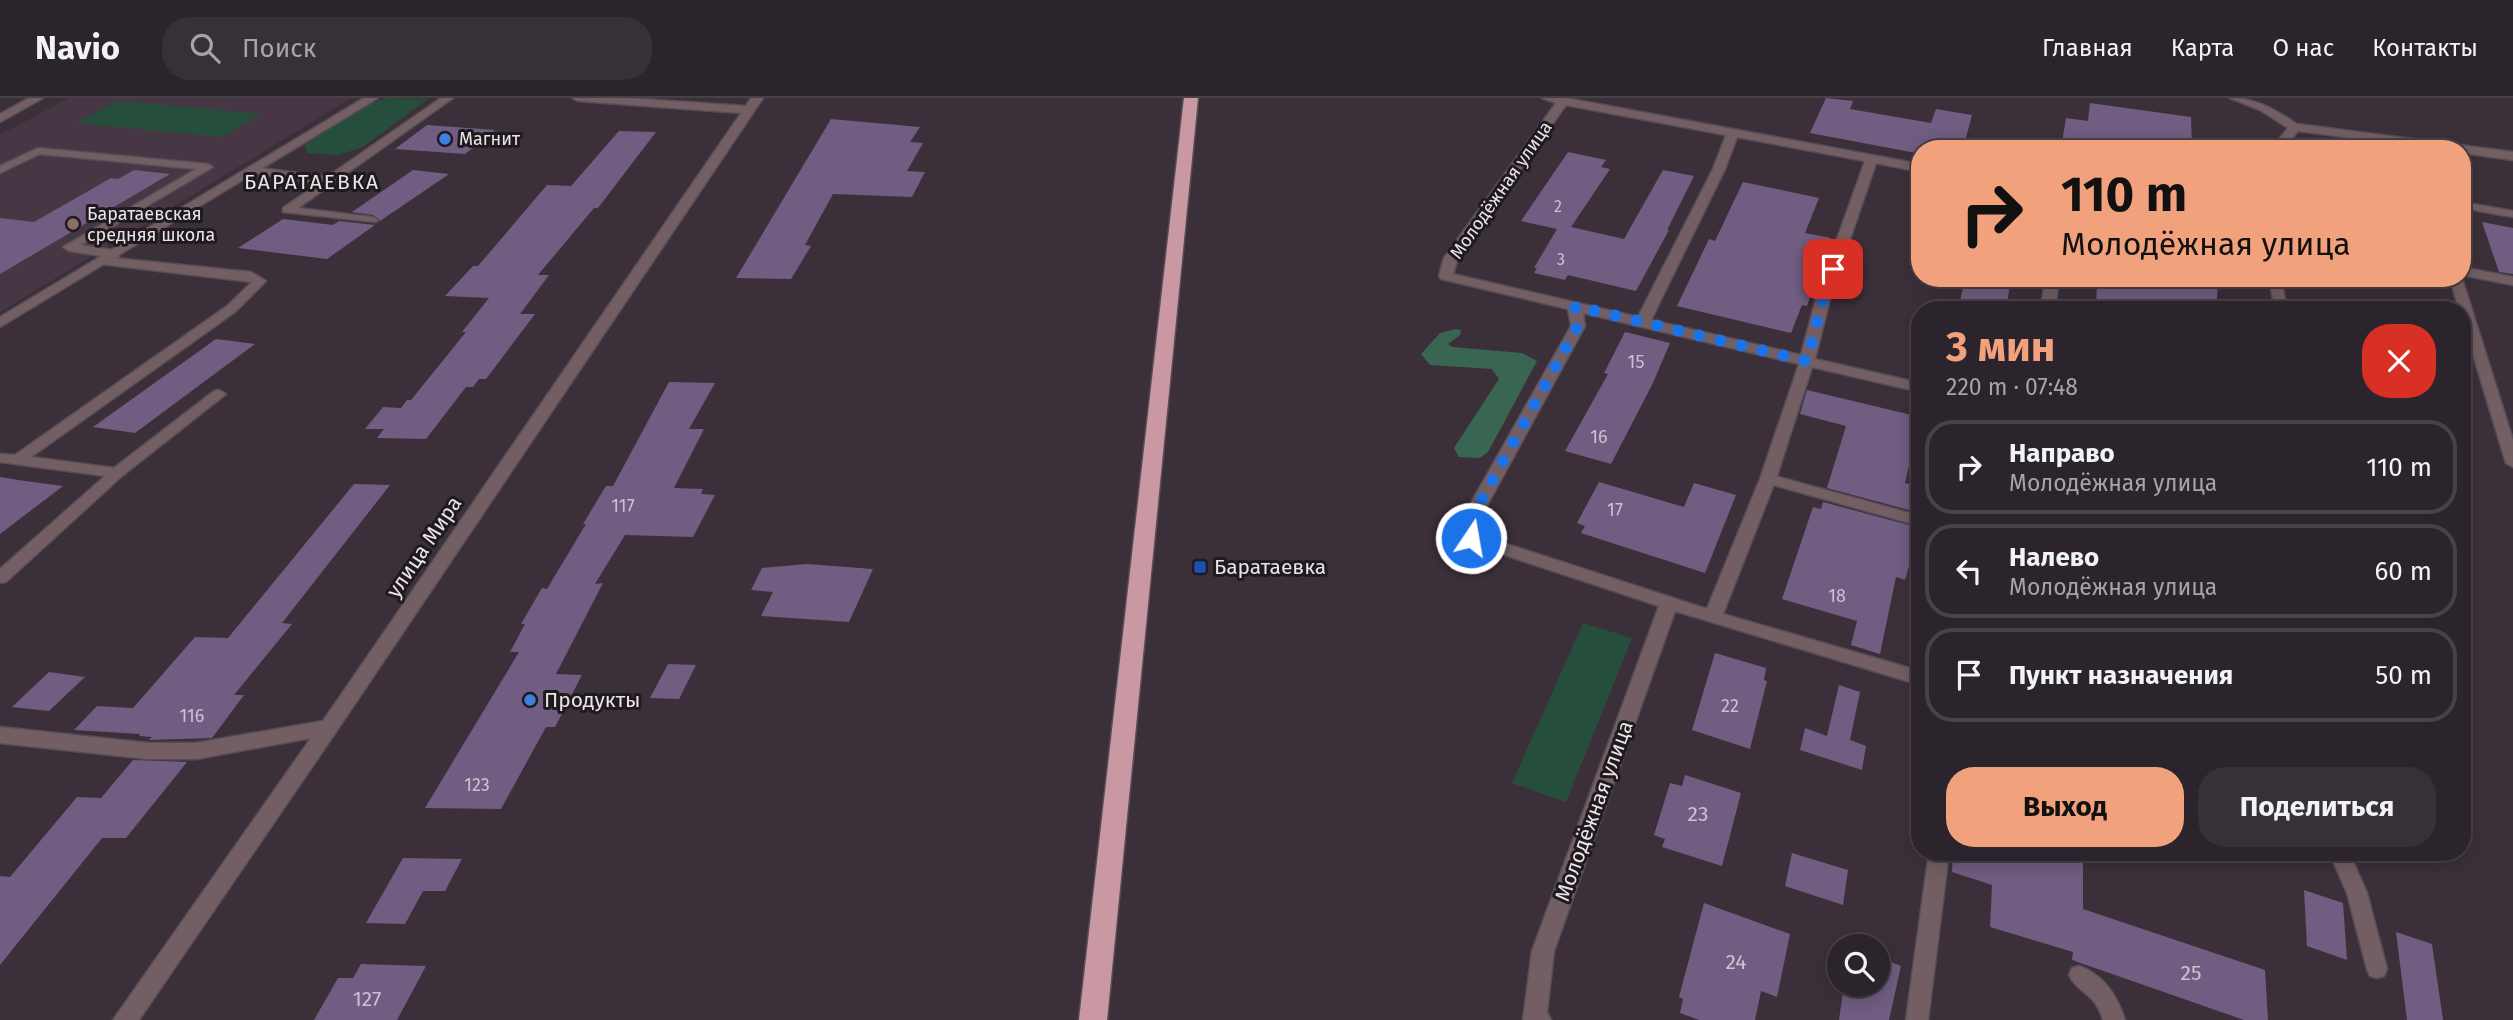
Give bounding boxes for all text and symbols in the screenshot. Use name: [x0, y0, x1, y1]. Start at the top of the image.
search box: [162, 17, 652, 80]
text: Navio: [35, 28, 120, 68]
icon: search: [186, 29, 224, 67]
text: Поиск: [242, 33, 316, 64]
text: Главная: [2042, 34, 2133, 62]
text: Карта: [2171, 34, 2234, 62]
text: О нас: [2272, 34, 2334, 62]
text: Контакты: [2372, 34, 2478, 62]
street label: Молодёжная улица: [1445, 117, 1557, 263]
place label: Магнит: [459, 128, 521, 150]
marker: Магнит: [437, 131, 453, 147]
text: 110 m: [2061, 165, 2187, 224]
icon: right: [1946, 168, 2037, 259]
district label: БАРАТАЕВКА: [244, 169, 380, 195]
house number: 2: [1554, 197, 1562, 216]
place label: Баратаевская средняя школа: [87, 203, 215, 246]
marker: Баратаевская средняя школа: [65, 216, 81, 232]
text: Молодёжная улица: [2061, 225, 2351, 263]
pin: [1803, 239, 1863, 299]
house number: 3: [1557, 250, 1565, 269]
icon: arrive: [1814, 250, 1852, 288]
text: 3 мин: [1946, 322, 2055, 372]
button: close: [2362, 324, 2436, 398]
house number: 15: [1628, 351, 1644, 373]
text: 220 m · 07:48: [1946, 373, 2078, 401]
house number: 16: [1590, 426, 1608, 448]
text: Направо: [2009, 438, 2115, 469]
icon: right: [1950, 448, 1988, 486]
text: 110 m: [2366, 452, 2432, 483]
text: Молодёжная улица: [2009, 469, 2217, 497]
street label: улица Мира: [381, 491, 467, 603]
house number: 117: [611, 495, 635, 517]
house number: 17: [1607, 499, 1623, 521]
position arrow: [1434, 501, 1508, 575]
text: Налево: [2009, 542, 2099, 573]
icon: left: [1950, 552, 1988, 590]
place label: Баратаевка: [1214, 554, 1326, 580]
text: 60 m: [2374, 556, 2432, 587]
marker: Баратаевка: [1192, 559, 1208, 575]
text: Молодёжная улица: [2009, 573, 2217, 601]
house number: 18: [1828, 585, 1846, 607]
icon: arrive: [1950, 656, 1988, 694]
text: Пункт назначения: [2009, 660, 2233, 691]
text: 50 m: [2375, 660, 2432, 691]
place label: Продукты: [544, 687, 641, 713]
marker: Продукты: [522, 692, 538, 708]
house number: 22: [1721, 695, 1739, 717]
house number: 116: [180, 705, 204, 727]
street label: Молодёжная улица: [1549, 717, 1639, 905]
button: Выход: [1946, 767, 2184, 847]
button: Поделиться: [2198, 767, 2436, 847]
house number: 123: [464, 774, 490, 796]
house number: 23: [1688, 801, 1708, 827]
map controls: [1827, 934, 1890, 997]
button: search: [1827, 934, 1890, 997]
house number: 24: [1726, 949, 1747, 975]
house number: 25: [2181, 960, 2201, 986]
house number: 127: [353, 986, 381, 1012]

